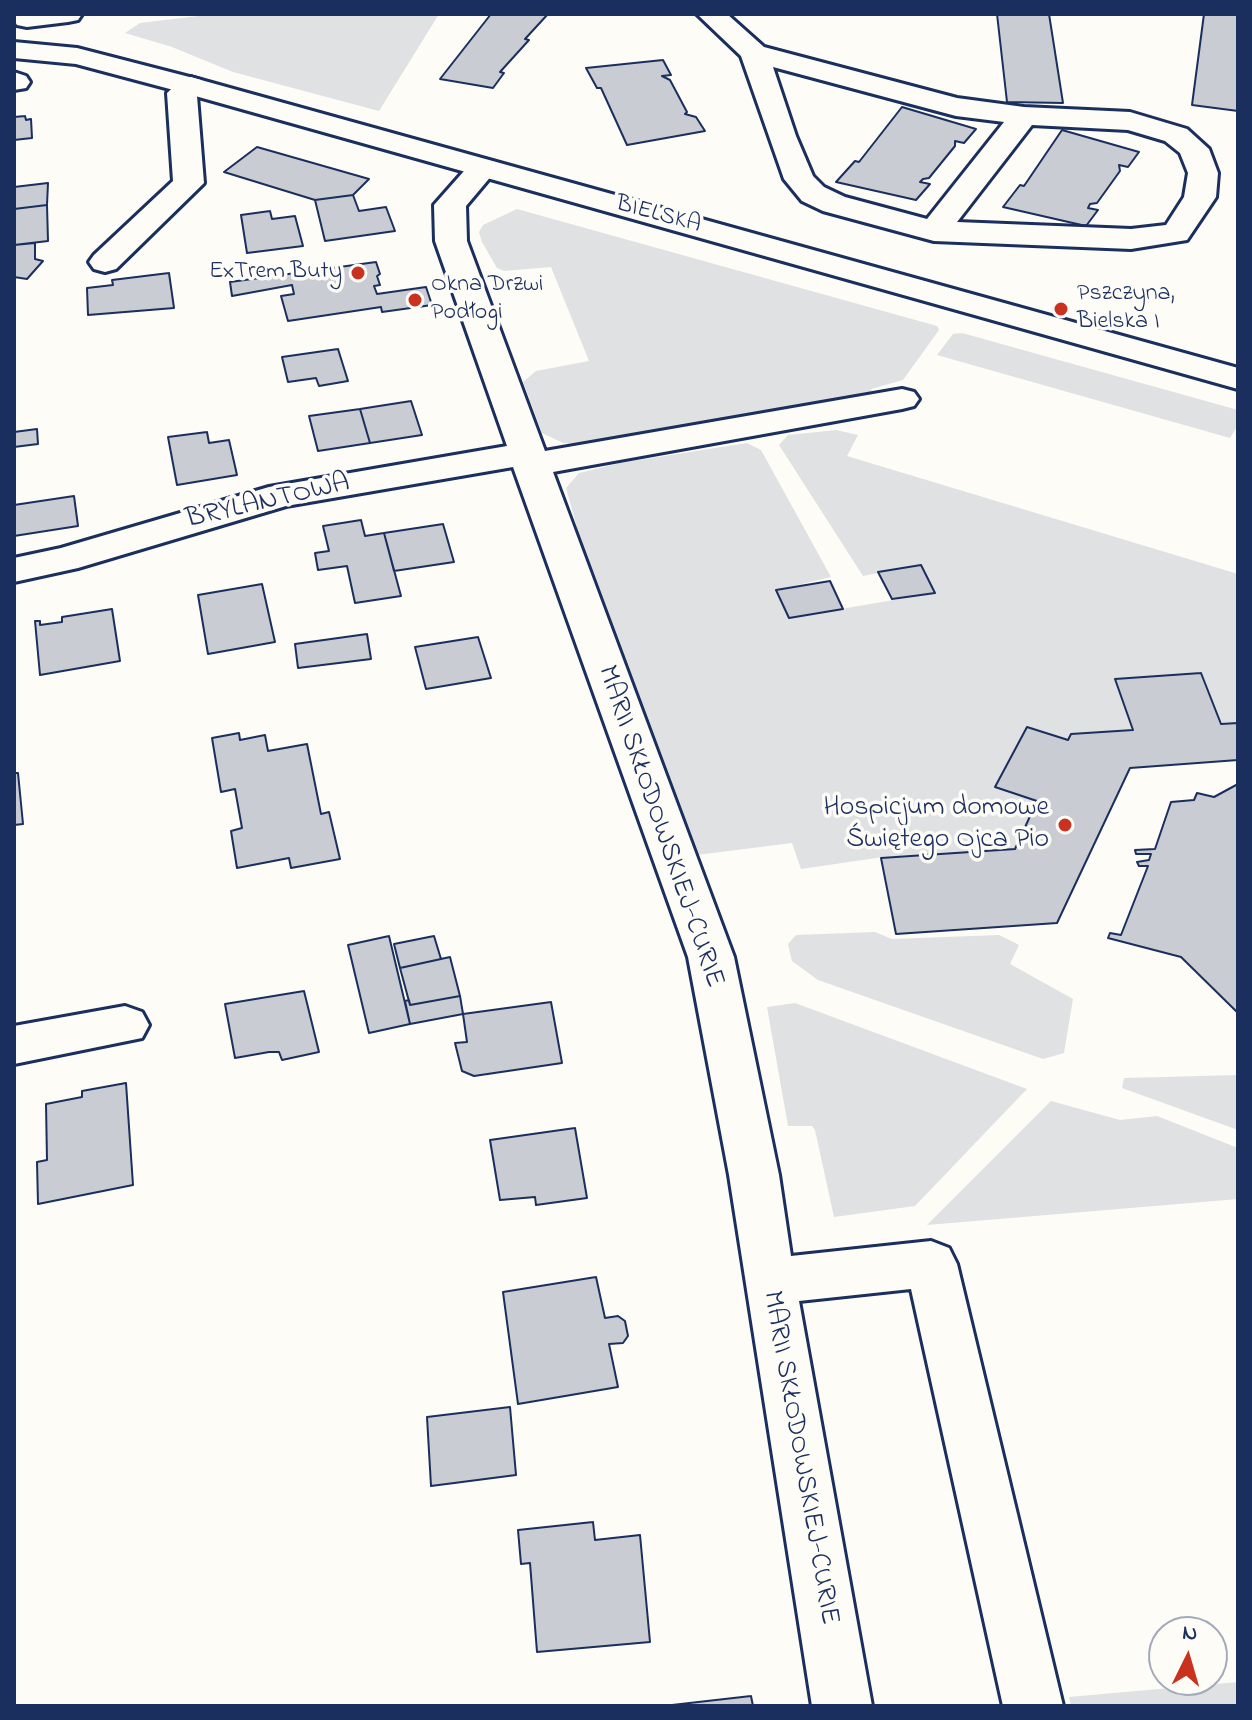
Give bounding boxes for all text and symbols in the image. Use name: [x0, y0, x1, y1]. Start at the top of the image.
street label: BIELSKA: [612, 191, 704, 241]
place label: ExTrem Buty: [209, 259, 342, 287]
marker: ExTrem Buty: [349, 264, 367, 282]
place label: Okna Drzwi Podłogi: [431, 272, 543, 328]
place label: Pszczyna, Bielska I: [1077, 281, 1175, 337]
marker: Okna Drzwi Podłogi: [406, 291, 424, 309]
marker: Pszczyna, Bielska I: [1052, 300, 1070, 318]
street label: BRYLANTOWA: [183, 468, 353, 538]
street label: MARII SKŁODOWSKIEJ-CURIE: [588, 662, 730, 992]
place label: Hospicjum domowe Świętego Ojca Pio: [823, 792, 1049, 858]
marker: Hospicjum domowe Świętego Ojca Pio: [1056, 816, 1074, 834]
street label: MARII SKŁODOWSKIEJ-CURIE: [753, 1289, 845, 1627]
north arrow: [1148, 1616, 1228, 1696]
text: N: [1181, 1617, 1199, 1651]

